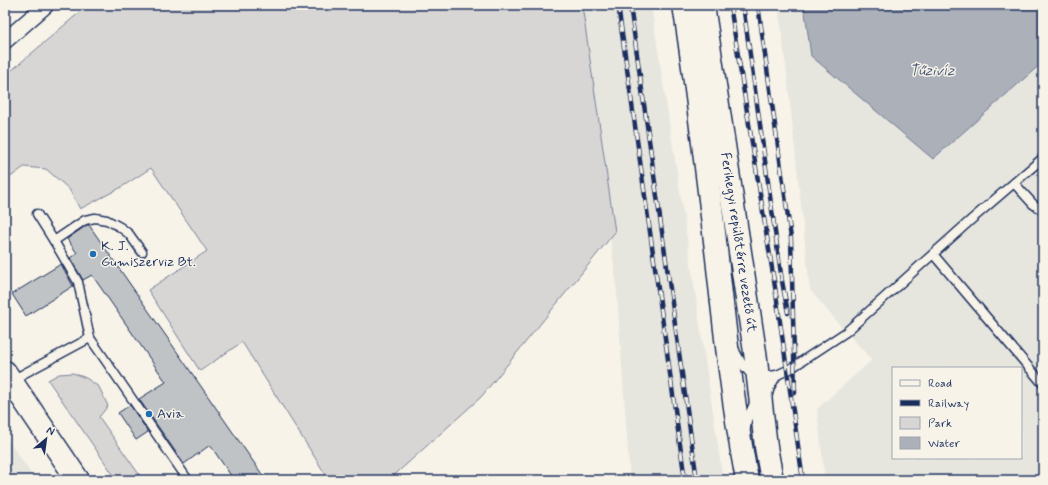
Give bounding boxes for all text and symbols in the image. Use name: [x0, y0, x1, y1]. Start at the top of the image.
water label: Tűzivíz: [909, 61, 955, 81]
street label: Ferihegyi repülőtérre vezető út: [716, 151, 761, 334]
place label: K. J. Gumiszerviz Bt.: [101, 237, 196, 271]
marker: K. J. Gumiszerviz Bt.: [88, 249, 98, 259]
legend: [892, 367, 1022, 459]
text: Road: [928, 376, 952, 392]
text: Railway: [928, 396, 970, 412]
place label: Avia: [157, 405, 184, 423]
marker: Avia: [144, 409, 154, 419]
text: Park: [928, 416, 952, 432]
north arrow: [26, 419, 66, 459]
text: N: [44, 423, 57, 439]
text: Water: [928, 436, 960, 452]

